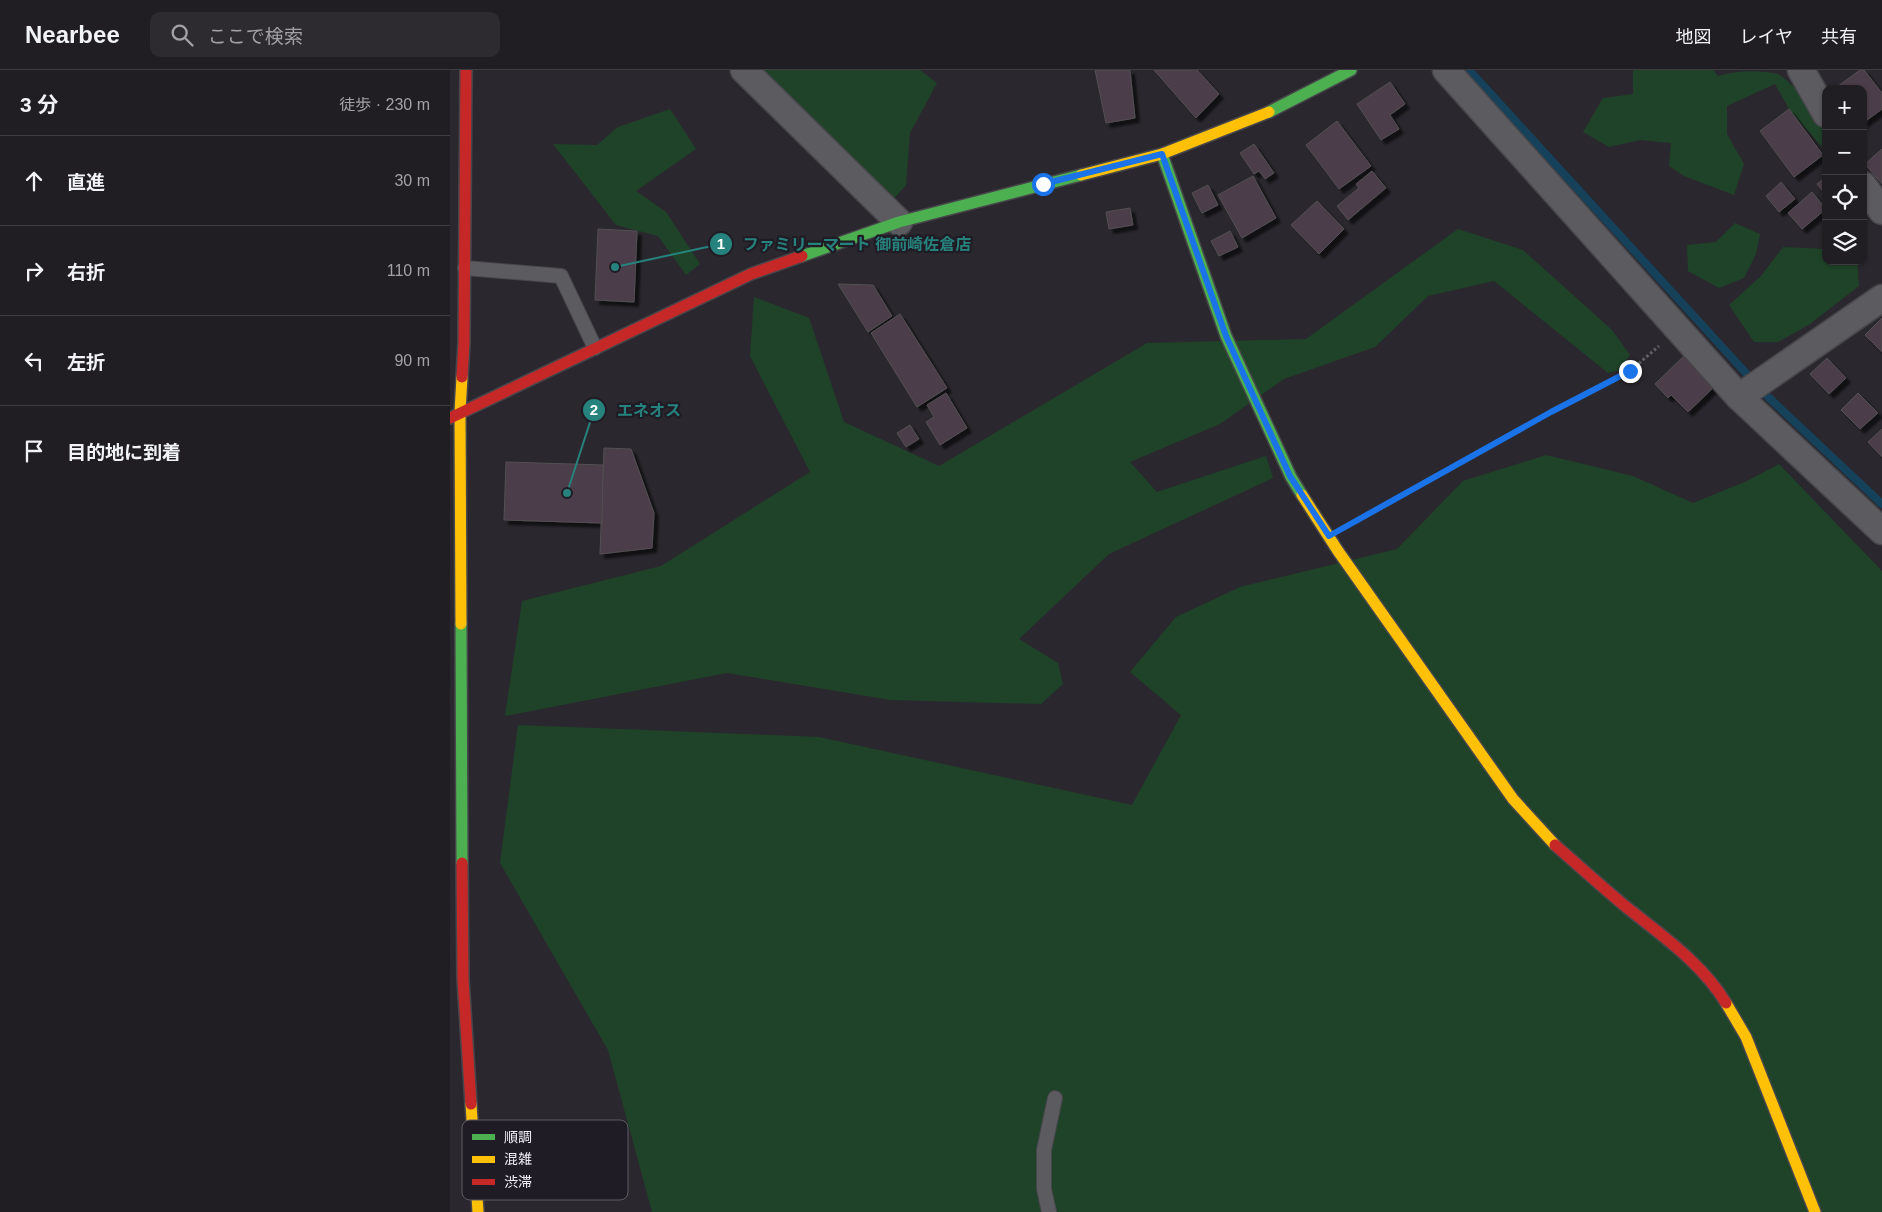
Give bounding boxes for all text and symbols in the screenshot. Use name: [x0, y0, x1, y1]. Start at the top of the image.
search box: [150, 12, 500, 57]
text: Nearbee: [25, 21, 120, 48]
icon: search: [168, 21, 196, 49]
text: ここで検索: [208, 26, 303, 47]
text: 地図: [1676, 27, 1712, 47]
text: レイヤ: [1740, 27, 1793, 47]
text: 共有: [1821, 27, 1857, 47]
map controls: [1822, 85, 1867, 265]
button: +: [1822, 85, 1867, 130]
text: 3 分: [20, 93, 59, 116]
text: 徒歩 · 230 m: [339, 96, 430, 113]
button: −: [1822, 130, 1867, 175]
icon: ahead: [20, 167, 48, 195]
text: 直進: [67, 172, 105, 193]
text: 30 m: [394, 172, 430, 189]
route start: [1032, 173, 1055, 196]
button: locate: [1822, 175, 1867, 220]
button: layers: [1822, 220, 1867, 265]
callout: ファミリーマート 御前崎佐倉店: [708, 229, 982, 260]
text: 1: [717, 235, 725, 252]
text: ファミリーマート 御前崎佐倉店: [743, 236, 971, 253]
icon: right: [20, 257, 48, 285]
text: 右折: [67, 262, 105, 283]
text: 110 m: [387, 262, 430, 279]
icon: left: [20, 347, 48, 375]
text: 左折: [67, 352, 105, 373]
text: 90 m: [394, 352, 430, 369]
route end: [1619, 360, 1642, 383]
callout: エネオス: [582, 394, 691, 425]
text: 2: [590, 401, 598, 418]
text: エネオス: [617, 402, 681, 419]
icon: arrive: [20, 437, 48, 465]
text: 目的地に到着: [67, 442, 181, 463]
legend: [462, 1120, 628, 1200]
text: 順調: [504, 1129, 532, 1145]
text: 混雑: [504, 1151, 532, 1167]
text: 渋滞: [504, 1174, 532, 1190]

